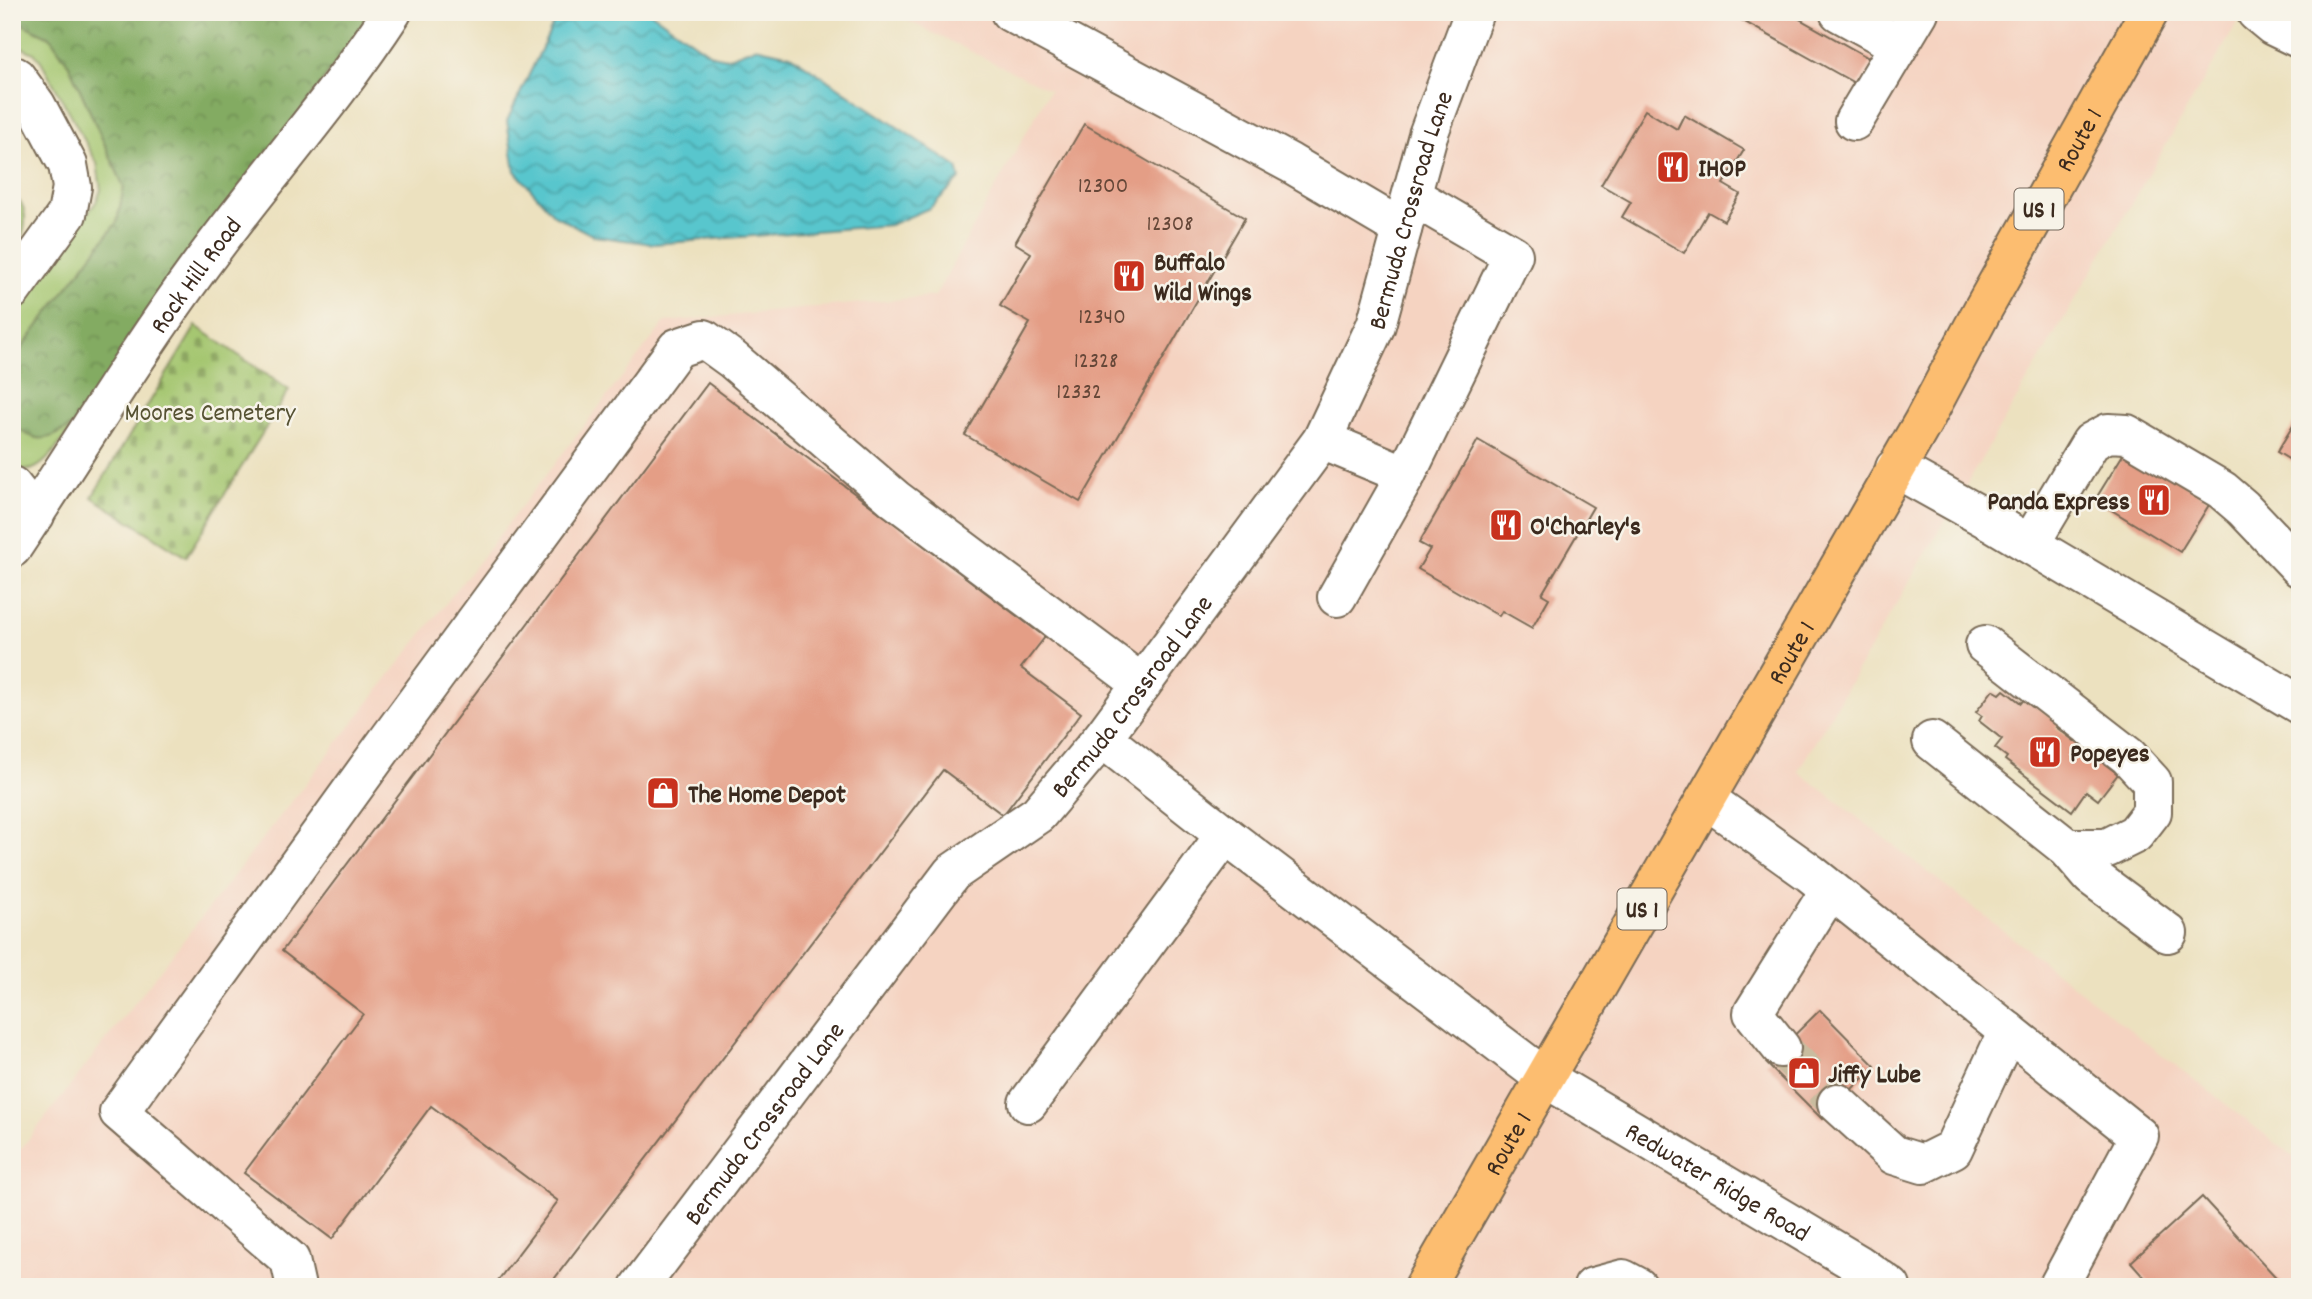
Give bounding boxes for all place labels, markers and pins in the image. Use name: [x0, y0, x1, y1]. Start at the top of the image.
restaurant icon: IHOP: [1654, 148, 1692, 186]
place label: IHOP: [1698, 152, 1746, 189]
place label: Buffalo Wild Wings: [1154, 246, 1252, 313]
restaurant icon: Buffalo Wild Wings: [1110, 257, 1148, 295]
restaurant icon: Panda Express: [2135, 481, 2173, 519]
place label: Panda Express: [1987, 485, 2130, 522]
restaurant icon: O'Charley's: [1487, 506, 1525, 544]
place label: O'Charley's: [1530, 510, 1641, 547]
restaurant icon: Popeyes: [2026, 733, 2064, 771]
place label: Popeyes: [2070, 737, 2150, 774]
shop icon: The Home Depot: [644, 774, 682, 812]
place label: The Home Depot: [688, 778, 846, 815]
shop icon: Jiffy Lube: [1785, 1054, 1823, 1092]
place label: Jiffy Lube: [1828, 1058, 1921, 1095]

